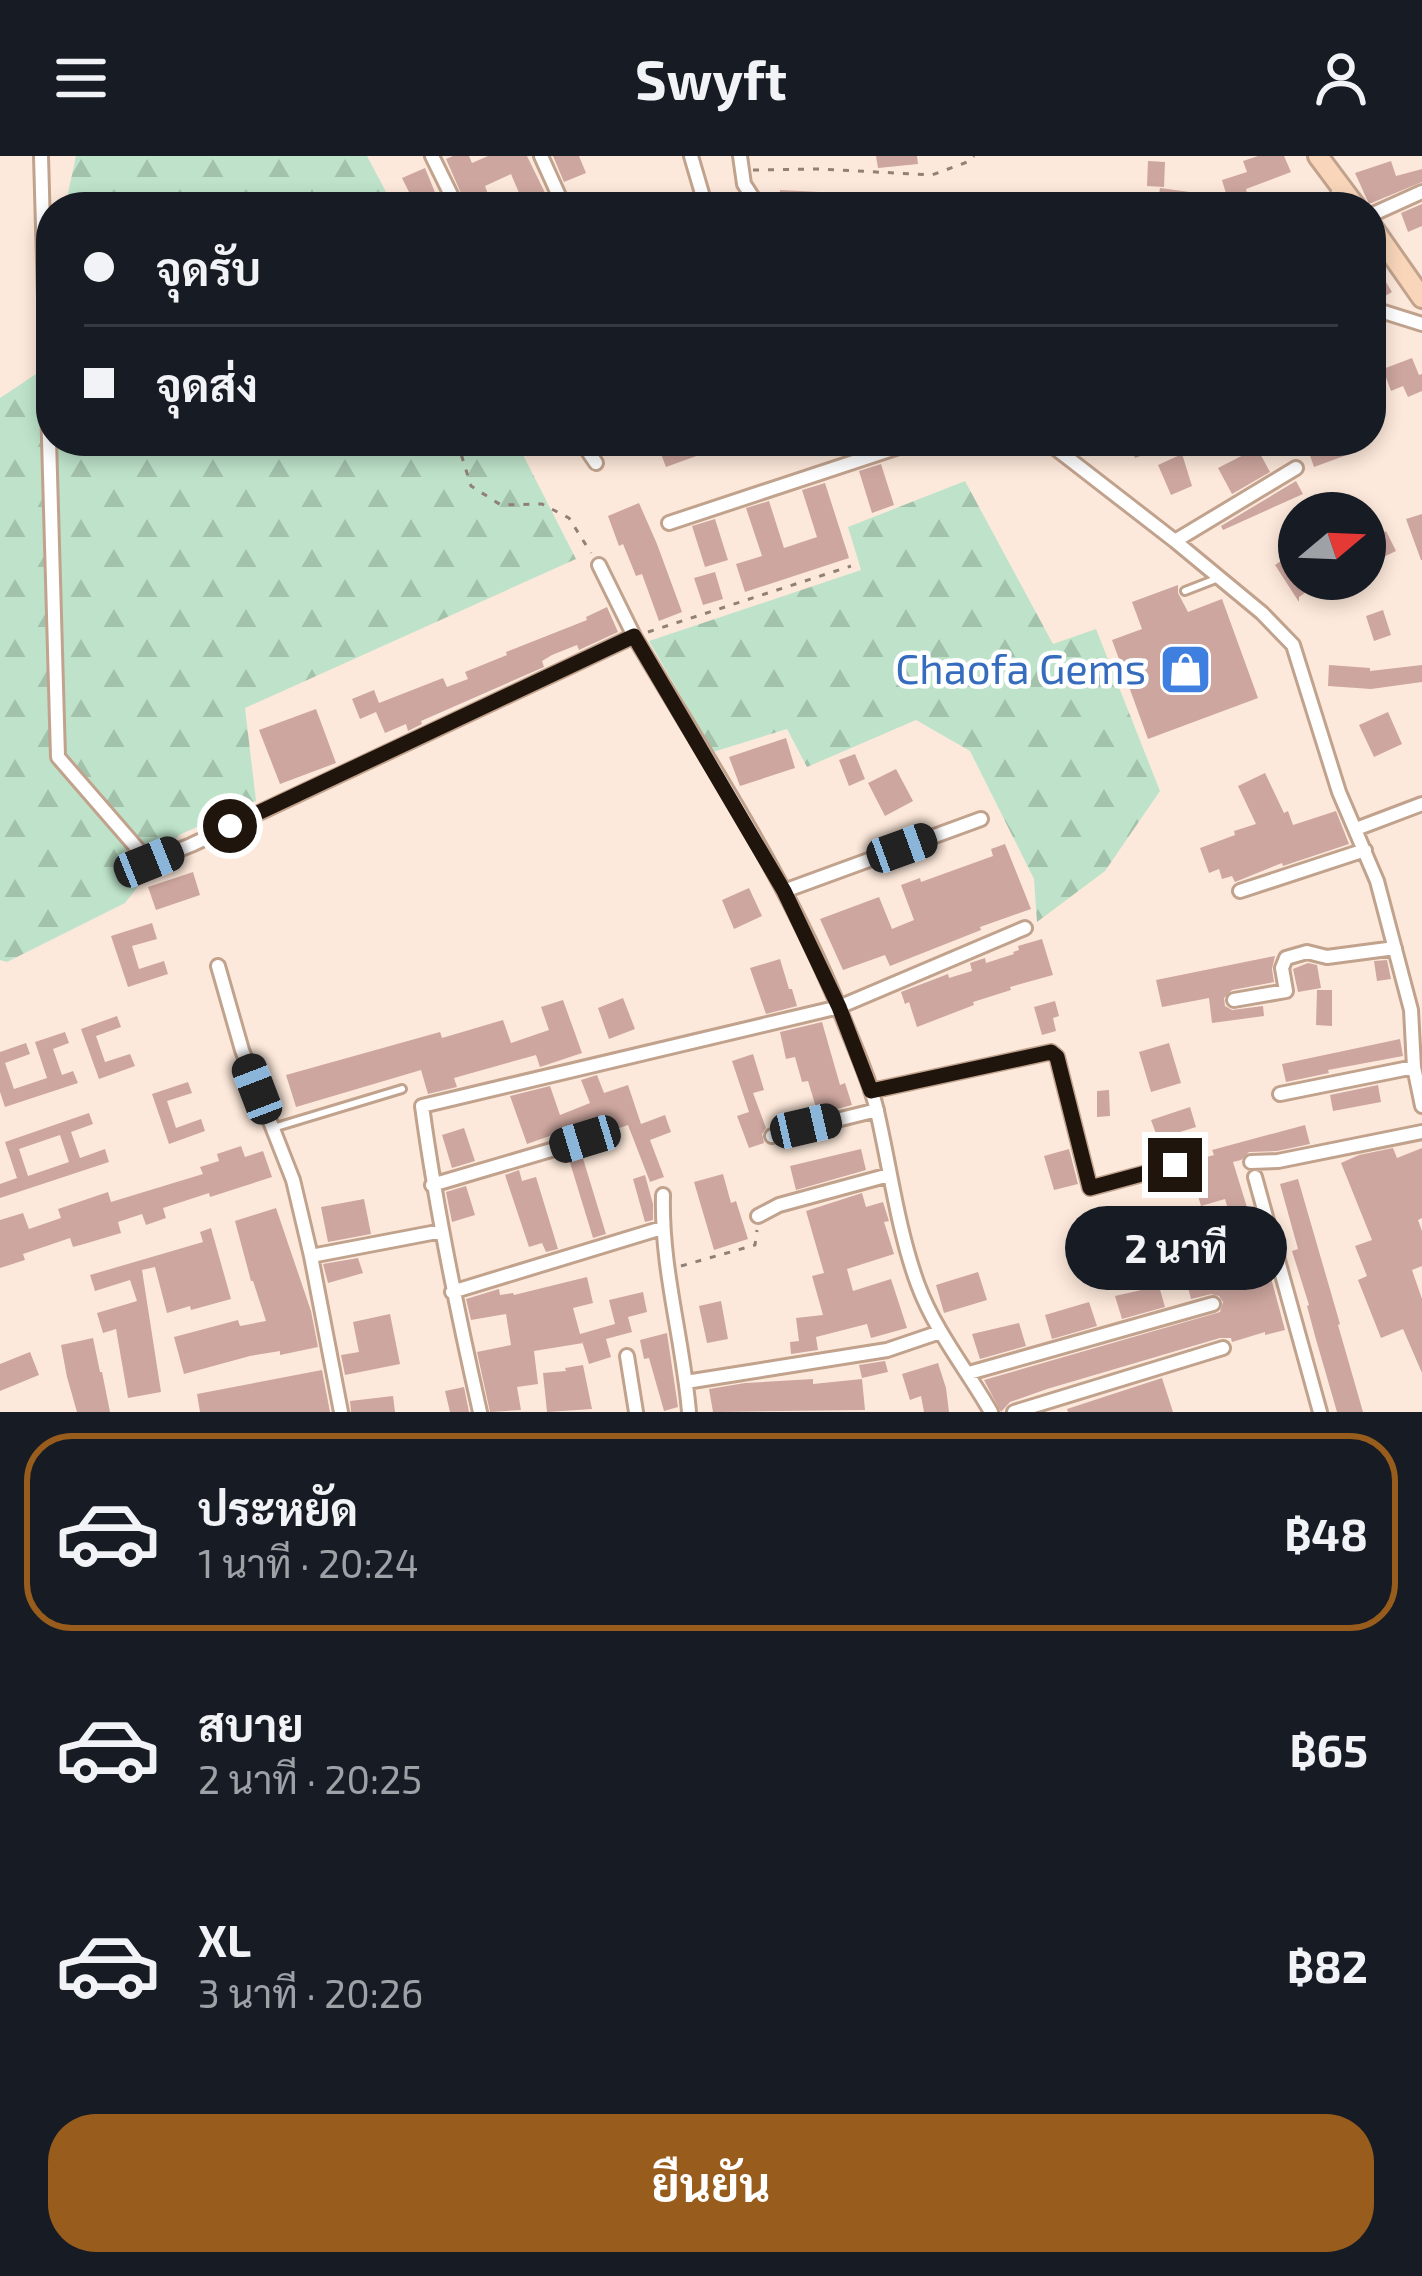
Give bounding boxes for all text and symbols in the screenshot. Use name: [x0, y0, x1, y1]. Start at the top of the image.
icon: menu: [48, 45, 114, 111]
icon: person: [1308, 45, 1374, 111]
text: Swyft: [635, 46, 787, 111]
text: จุดรับ: [156, 241, 261, 295]
text: จุดส่ง: [156, 357, 258, 411]
north arrow: [1278, 492, 1386, 600]
map controls: [1278, 492, 1386, 600]
shop icon: Chaofa Gems: [1157, 641, 1213, 697]
place label: Chaofa Gems: [895, 642, 1146, 692]
route start: [203, 799, 257, 853]
car: [862, 819, 942, 877]
car: [109, 832, 189, 892]
car: [227, 1049, 287, 1129]
car: [767, 1100, 845, 1152]
car: [545, 1111, 625, 1167]
route end: [1148, 1138, 1202, 1192]
callout: 2 นาที: [1064, 1207, 1286, 1291]
text: 2 นาที: [1125, 1224, 1227, 1271]
icon: car: [54, 1478, 162, 1586]
text: ประหยัด: [198, 1481, 358, 1535]
text: ฿48: [1284, 1506, 1368, 1560]
text: 1 นาที · 20:24: [198, 1539, 419, 1586]
icon: car: [54, 1694, 162, 1802]
text: สบาย: [198, 1697, 304, 1751]
text: ฿65: [1289, 1722, 1368, 1776]
text: 2 นาที · 20:25: [198, 1755, 422, 1802]
icon: car: [54, 1910, 162, 2018]
text: XL: [198, 1912, 251, 1966]
text: ฿82: [1287, 1938, 1368, 1992]
text: 3 นาที · 20:26: [198, 1969, 423, 2016]
button: ยืนยัน: [48, 2114, 1374, 2252]

